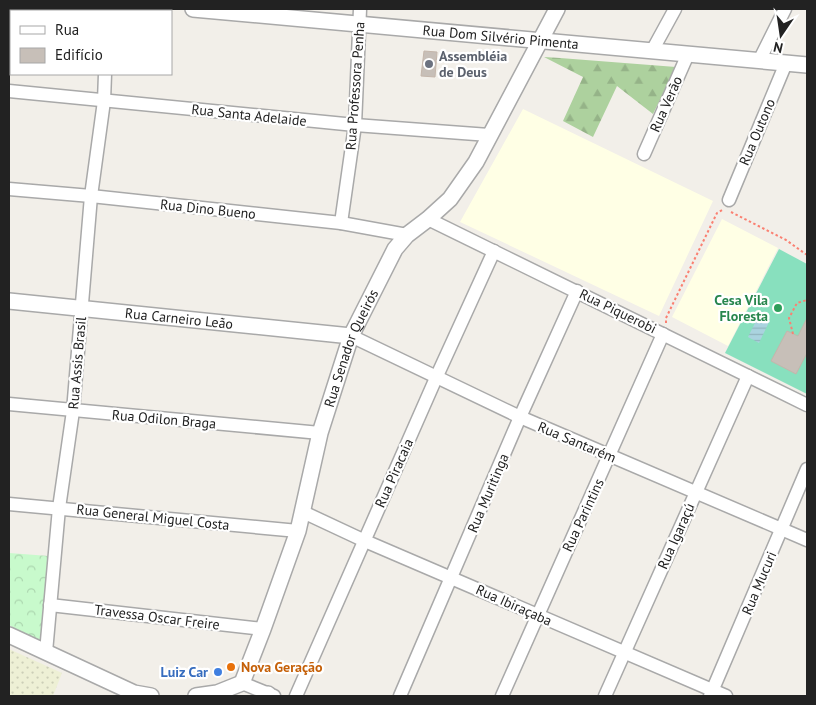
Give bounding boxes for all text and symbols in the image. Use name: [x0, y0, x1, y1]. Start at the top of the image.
legend: [10, 10, 172, 75]
north arrow: [756, 10, 806, 60]
text: Rua: [55, 20, 79, 39]
street label: Rua Professora Penha: [342, 21, 368, 151]
street label: Rua Dom Silvério Pimenta: [422, 21, 580, 53]
text: N: [772, 38, 785, 57]
text: Edifício: [55, 45, 103, 64]
place label: Assembléia de Deus: [439, 47, 507, 81]
marker: Assembléia de Deus: [423, 58, 435, 70]
street label: Rua Verão: [646, 73, 686, 135]
street label: Rua Outono: [735, 96, 779, 168]
street label: Rua Santa Adelaide: [191, 100, 307, 130]
street label: Rua Dino Bueno: [159, 195, 257, 223]
street label: Rua Piquerobi: [576, 285, 660, 337]
street label: Rua Senador Queirós: [320, 286, 382, 409]
place label: Cesa Vila Floresta: [714, 291, 768, 325]
marker: Cesa Vila Floresta: [772, 302, 784, 314]
street label: Rua Carneiro Leão: [124, 304, 234, 333]
street label: Rua Assis Brasil: [64, 316, 90, 410]
street label: Rua Odilon Braga: [111, 405, 217, 433]
street label: Rua Santarém: [535, 417, 619, 467]
street label: Rua Piracaia: [371, 436, 417, 510]
street label: Rua Muritinga: [463, 451, 513, 535]
street label: Rua Parintins: [558, 475, 608, 555]
street label: Rua General Miguel Costa: [76, 500, 230, 534]
street label: Rua Igaraçú: [653, 500, 699, 572]
street label: Rua Mucuri: [738, 548, 780, 618]
street label: Rua Ibiraçaba: [473, 580, 555, 630]
street label: Travessa Oscar Freire: [93, 600, 221, 634]
place label: Nova Geração: [241, 658, 323, 676]
marker: Nova Geração: [225, 661, 237, 673]
place label: Luiz Car: [161, 663, 208, 681]
marker: Luiz Car: [212, 666, 224, 678]

